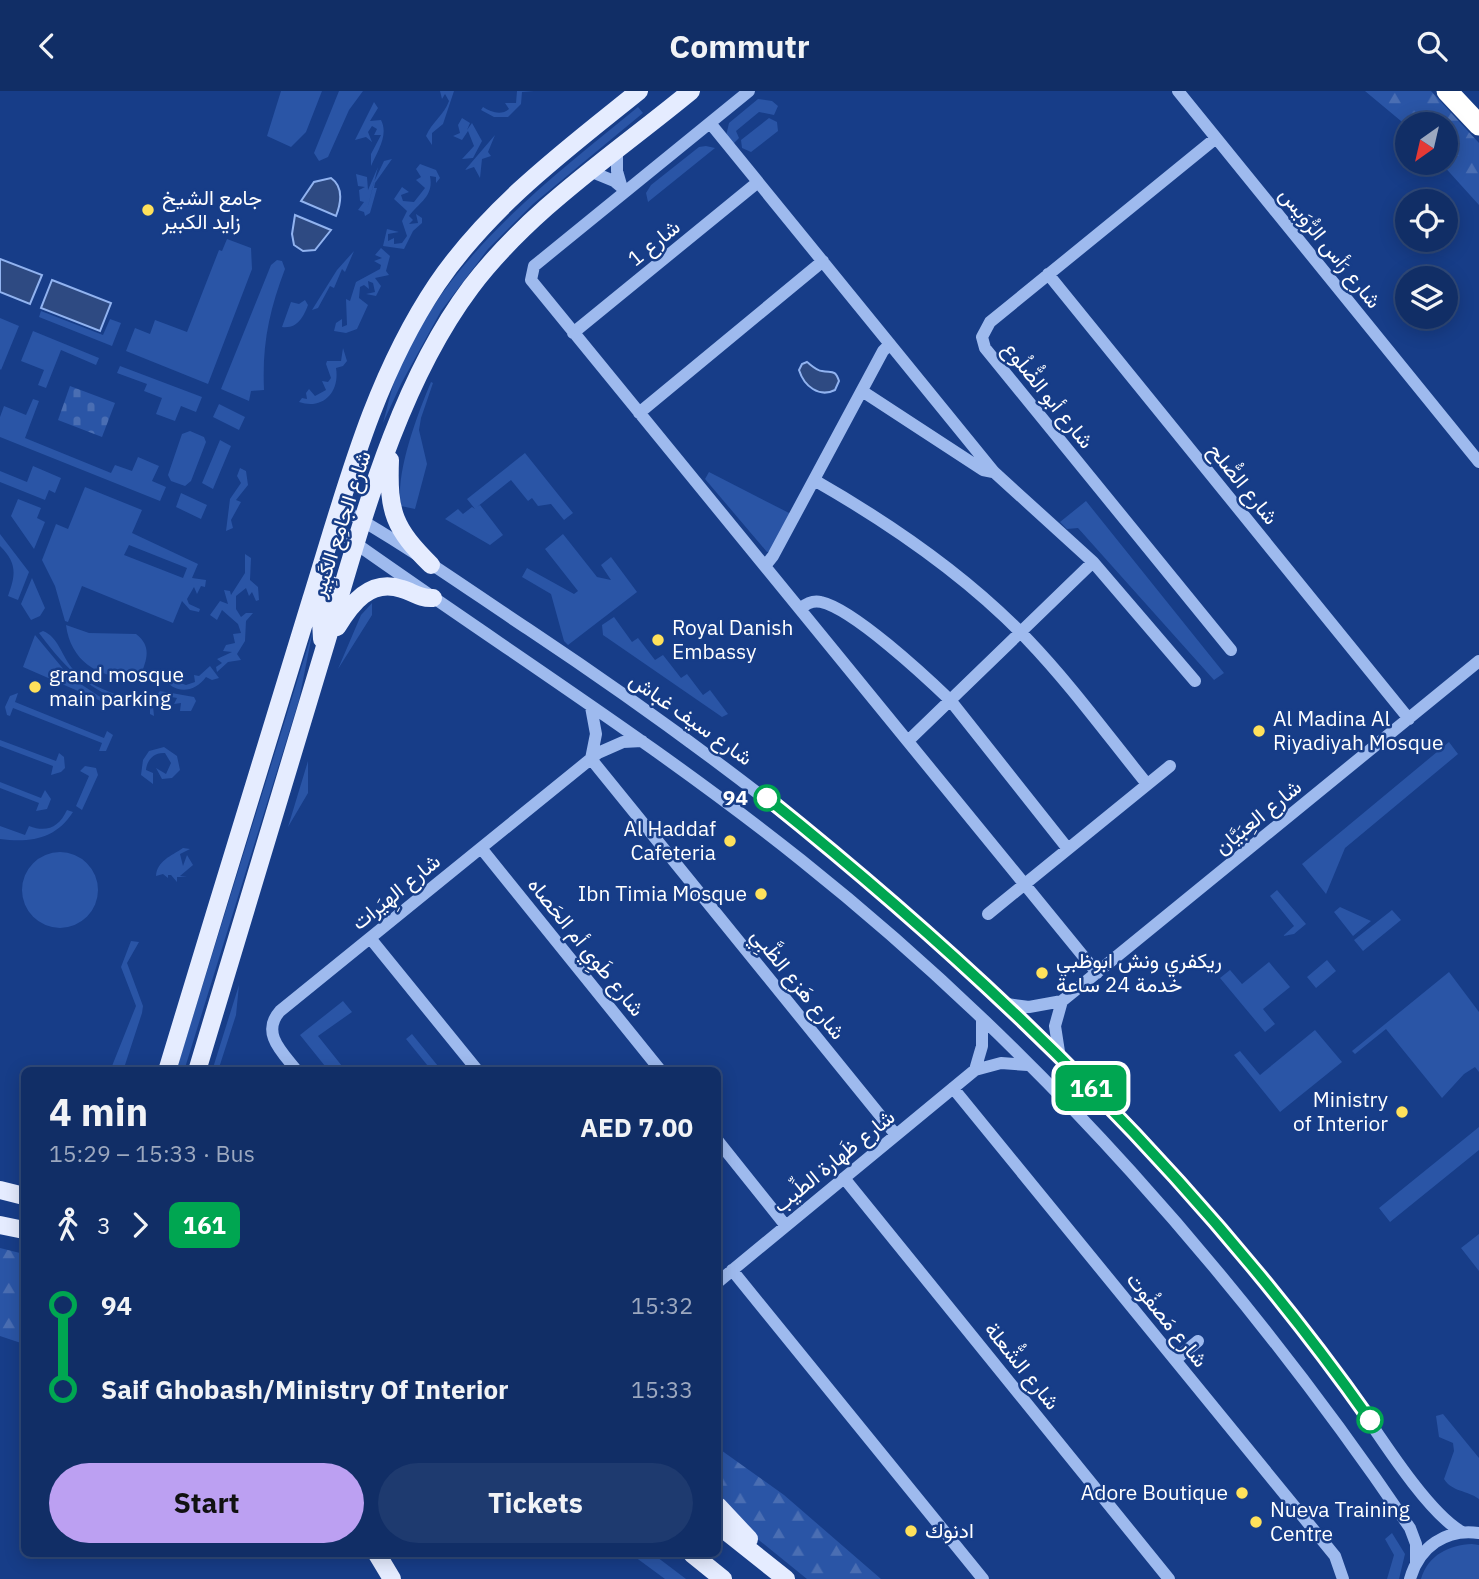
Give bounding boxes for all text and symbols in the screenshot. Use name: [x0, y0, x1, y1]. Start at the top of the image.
text: Commutr: [669, 25, 810, 67]
icon: back: [28, 27, 66, 65]
icon: search: [1413, 27, 1451, 65]
north arrow: [1395, 112, 1458, 175]
map controls: [1395, 112, 1458, 329]
street label: شارع رَأس الرُّوَيس: [1273, 181, 1388, 314]
place label: جامع الشيخ زايد الكبير: [161, 183, 262, 235]
button: locate: [1395, 189, 1458, 252]
marker: جامع الشيخ زايد الكبير: [140, 202, 156, 218]
street label: شارع 1: [621, 213, 686, 273]
button: layers: [1395, 266, 1458, 329]
street label: شارع أبو الضُّلُوع: [996, 334, 1102, 455]
street label: شارع الصُّلح: [1202, 437, 1285, 531]
street label: شارع الجامِع الكَبِير: [303, 447, 380, 602]
place label: Royal Danish Embassy: [672, 613, 794, 665]
marker: Royal Danish Embassy: [650, 632, 666, 648]
place label: grand mosque main parking: [49, 660, 184, 712]
street label: شارع سيف غباش: [624, 665, 759, 772]
marker: grand mosque main parking: [27, 679, 43, 695]
place label: Al Madina Al Riyadiyah Mosque: [1273, 704, 1443, 756]
marker: Al Madina Al Riyadiyah Mosque: [1251, 723, 1267, 739]
street label: شارع العِبَيَّان: [1208, 772, 1308, 861]
place label: 94: [723, 783, 748, 811]
marker: 94: [754, 785, 780, 811]
place label: Al Haddaf Cafeteria: [623, 814, 716, 866]
marker: Al Haddaf Cafeteria: [722, 833, 738, 849]
street label: شارع الهِيَرات: [345, 847, 449, 939]
street label: شارع طَوِي أم الحَصاه: [519, 871, 651, 1024]
place label: Ibn Timia Mosque: [578, 879, 747, 907]
marker: Ibn Timia Mosque: [753, 886, 769, 902]
street label: شارع هَزع الظَّبِي: [742, 921, 853, 1047]
place label: ريكفري ونش ابوظبي خدمة 24 ساعة: [1056, 946, 1222, 998]
marker: ريكفري ونش ابوظبي خدمة 24 ساعة: [1034, 965, 1050, 981]
line badge: 161: [1051, 1065, 1131, 1111]
text: 161: [1069, 1072, 1113, 1104]
place label: Ministry of Interior: [1293, 1085, 1389, 1137]
text: 4 min: [49, 1087, 148, 1136]
street label: شارع ظَهارة الطِّيب: [766, 1102, 901, 1219]
marker: Ministry of Interior: [1394, 1104, 1410, 1120]
text: AED 7.00: [580, 1110, 693, 1144]
text: 15:29 – 15:33 · Bus: [49, 1138, 255, 1168]
icon: walk: [49, 1206, 87, 1244]
icon: forward: [121, 1206, 159, 1244]
text: 161: [183, 1209, 226, 1241]
text: 3: [97, 1210, 111, 1240]
street label: شارع مَصفُوت: [1120, 1266, 1215, 1373]
text: 94: [101, 1288, 132, 1322]
text: 15:32: [631, 1290, 693, 1320]
street label: شارع الشُّعلة: [978, 1314, 1069, 1416]
text: Saif Ghobash/Ministry Of Interior: [101, 1372, 509, 1406]
text: 15:33: [631, 1374, 693, 1404]
unlabelled marker: [1357, 1407, 1383, 1433]
button: Start: [49, 1463, 364, 1543]
button: Tickets: [378, 1463, 693, 1543]
place label: Adore Boutique: [1081, 1478, 1228, 1506]
marker: Adore Boutique: [1234, 1485, 1250, 1501]
place label: Nueva Training Centre: [1270, 1495, 1410, 1547]
marker: Nueva Training Centre: [1248, 1514, 1264, 1530]
place label: ادنوك: [925, 1516, 974, 1544]
marker: ادنوك: [903, 1523, 919, 1539]

